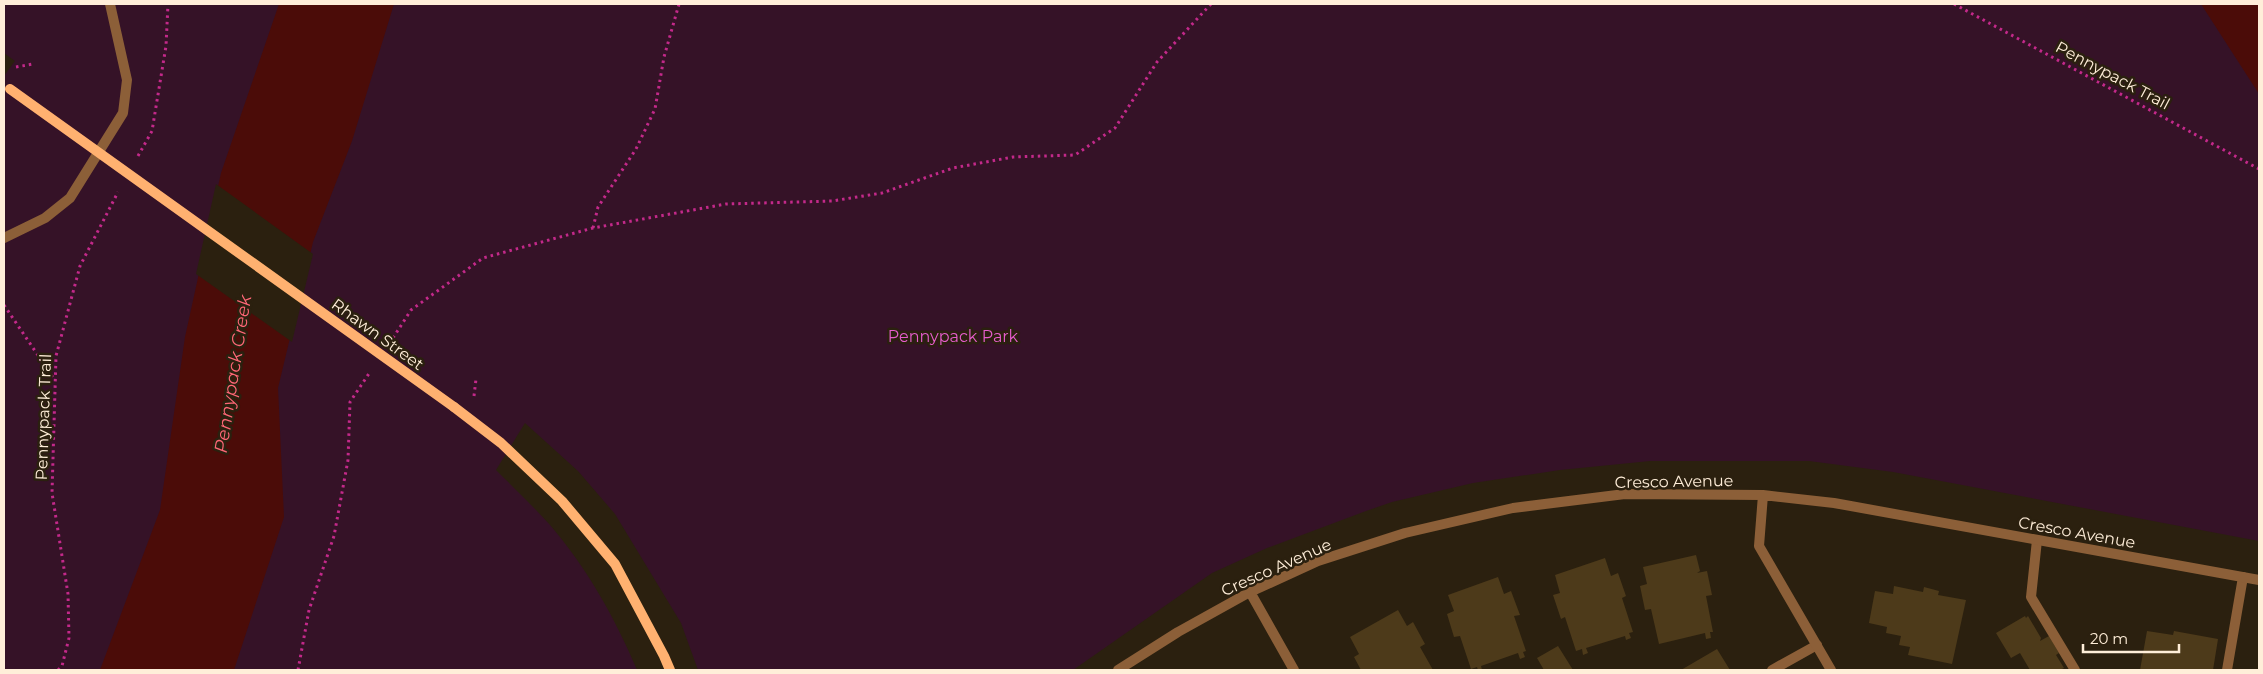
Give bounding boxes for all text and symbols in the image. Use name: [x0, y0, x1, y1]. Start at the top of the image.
street label: Pennypack Trail: [2052, 37, 2173, 114]
water label: Pennypack Creek: [210, 292, 257, 454]
street label: Rhawn Street: [328, 295, 428, 374]
park label: Pennypack Park: [888, 327, 1019, 346]
street label: Pennypack Trail: [32, 353, 55, 481]
street label: Cresco Avenue: [1615, 471, 1733, 492]
street label: Cresco Avenue: [2017, 513, 2137, 552]
street label: Cresco Avenue: [1218, 535, 1334, 600]
scale bar: [2083, 622, 2179, 654]
text: 20 m: [2090, 629, 2128, 648]

